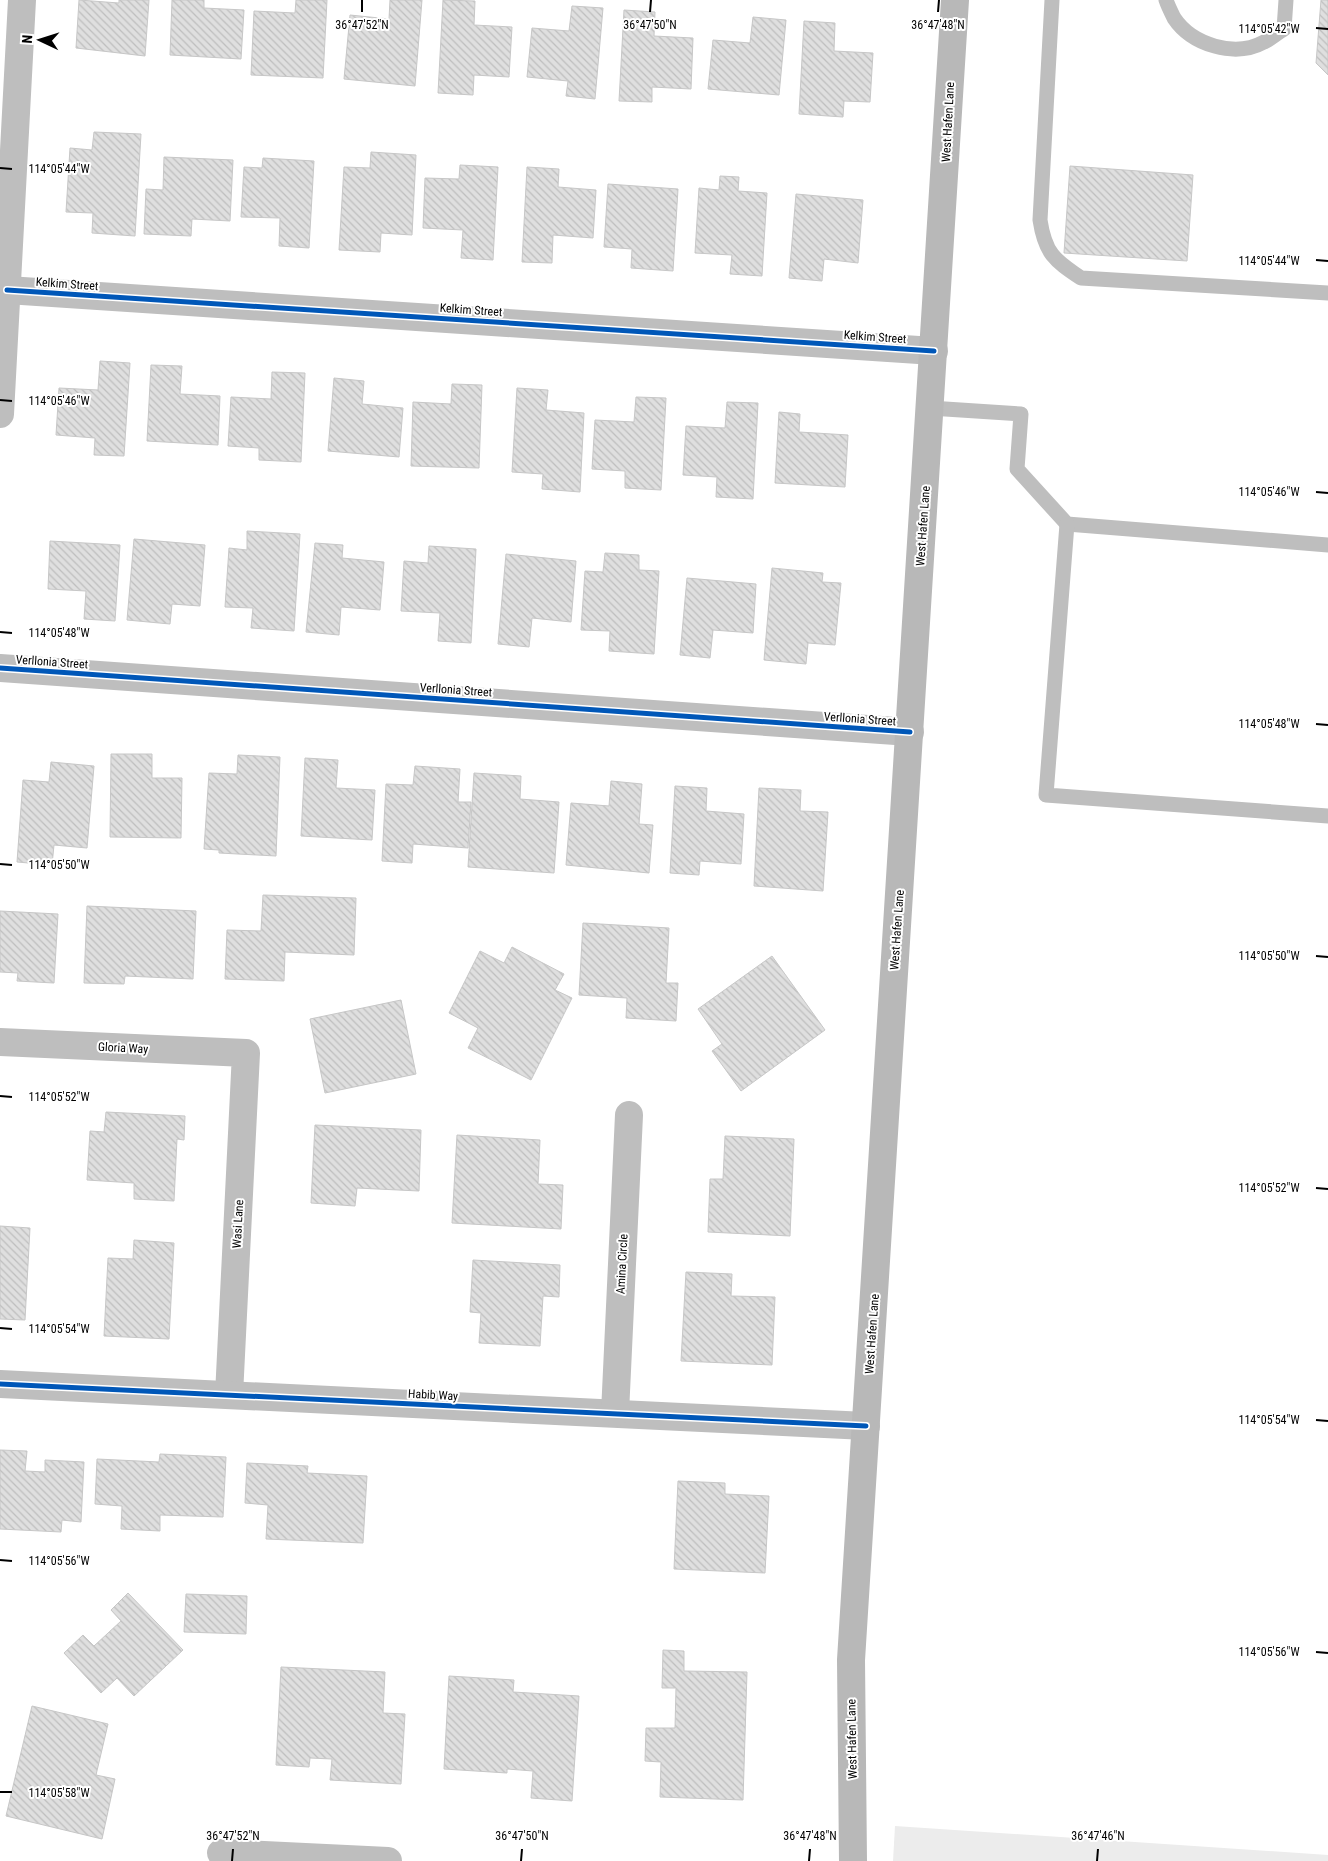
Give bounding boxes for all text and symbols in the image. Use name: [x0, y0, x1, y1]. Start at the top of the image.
north arrow: [15, 15, 65, 65]
text: 36°47'52"N: [335, 18, 389, 32]
text: 36°47'50"N: [623, 18, 677, 32]
text: 36°47'48"N: [911, 18, 965, 32]
text: 114°05'42"W: [1238, 22, 1300, 36]
text: N: [19, 34, 35, 44]
street label: West Hafen Lane: [939, 81, 957, 162]
text: 114°05'44"W: [28, 162, 90, 176]
text: 114°05'44"W: [1238, 254, 1300, 268]
street label: Kelkim Street: [35, 275, 99, 293]
street label: Kelkim Street: [439, 301, 503, 319]
street label: Kelkim Street: [843, 328, 907, 346]
text: 114°05'46"W: [28, 394, 90, 408]
street label: West Hafen Lane: [913, 485, 933, 567]
text: 114°05'46"W: [1238, 485, 1300, 499]
text: 114°05'48"W: [28, 626, 90, 640]
street label: Verllonia Street: [15, 652, 89, 672]
street label: Verllonia Street: [419, 680, 493, 700]
street label: Verllonia Street: [823, 709, 897, 729]
text: 114°05'48"W: [1238, 717, 1300, 731]
text: 114°05'50"W: [28, 858, 90, 872]
street label: West Hafen Lane: [887, 889, 907, 971]
text: 114°05'50"W: [1238, 949, 1300, 963]
street label: Gloria Way: [97, 1040, 149, 1056]
text: 114°05'52"W: [28, 1090, 90, 1104]
text: 114°05'52"W: [1238, 1181, 1300, 1195]
street label: Wasi Lane: [230, 1199, 246, 1249]
street label: Amina Circle: [613, 1233, 631, 1294]
street label: West Hafen Lane: [862, 1293, 882, 1375]
text: 114°05'54"W: [28, 1322, 90, 1336]
street label: Habib Way: [408, 1387, 458, 1403]
text: 114°05'54"W: [1238, 1413, 1300, 1427]
text: 114°05'56"W: [28, 1554, 90, 1568]
text: 114°05'56"W: [1238, 1645, 1300, 1659]
street label: West Hafen Lane: [844, 1698, 860, 1779]
text: 114°05'58"W: [28, 1786, 90, 1800]
text: 36°47'52"N: [206, 1829, 260, 1843]
text: 36°47'50"N: [495, 1829, 549, 1843]
text: 36°47'48"N: [783, 1829, 837, 1843]
text: 36°47'46"N: [1071, 1829, 1125, 1843]

